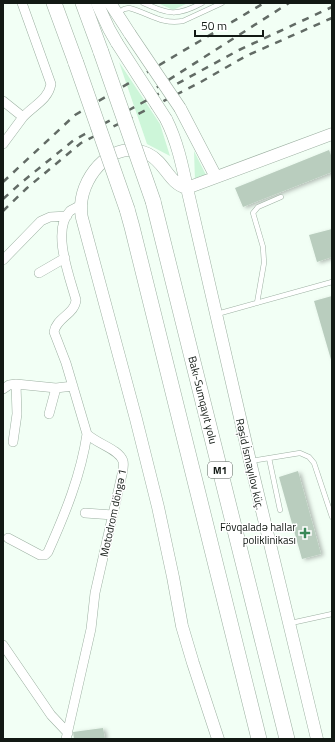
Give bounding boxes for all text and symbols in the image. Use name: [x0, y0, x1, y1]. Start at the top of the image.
scale bar: [195, 12, 263, 38]
text: 50 m: [201, 16, 227, 35]
street label: Bakı-Sumqayıt yolu: [184, 354, 222, 446]
street label: Rəşid İsmayılov küç.: [232, 417, 268, 511]
road number: M1: [208, 462, 232, 478]
street label: Motodrom döngə 1: [96, 468, 130, 558]
place label: Fövqaladə hallar poliklinikası: [220, 519, 296, 548]
marker: Fövqaladə hallar poliklinikası: [299, 527, 311, 539]

